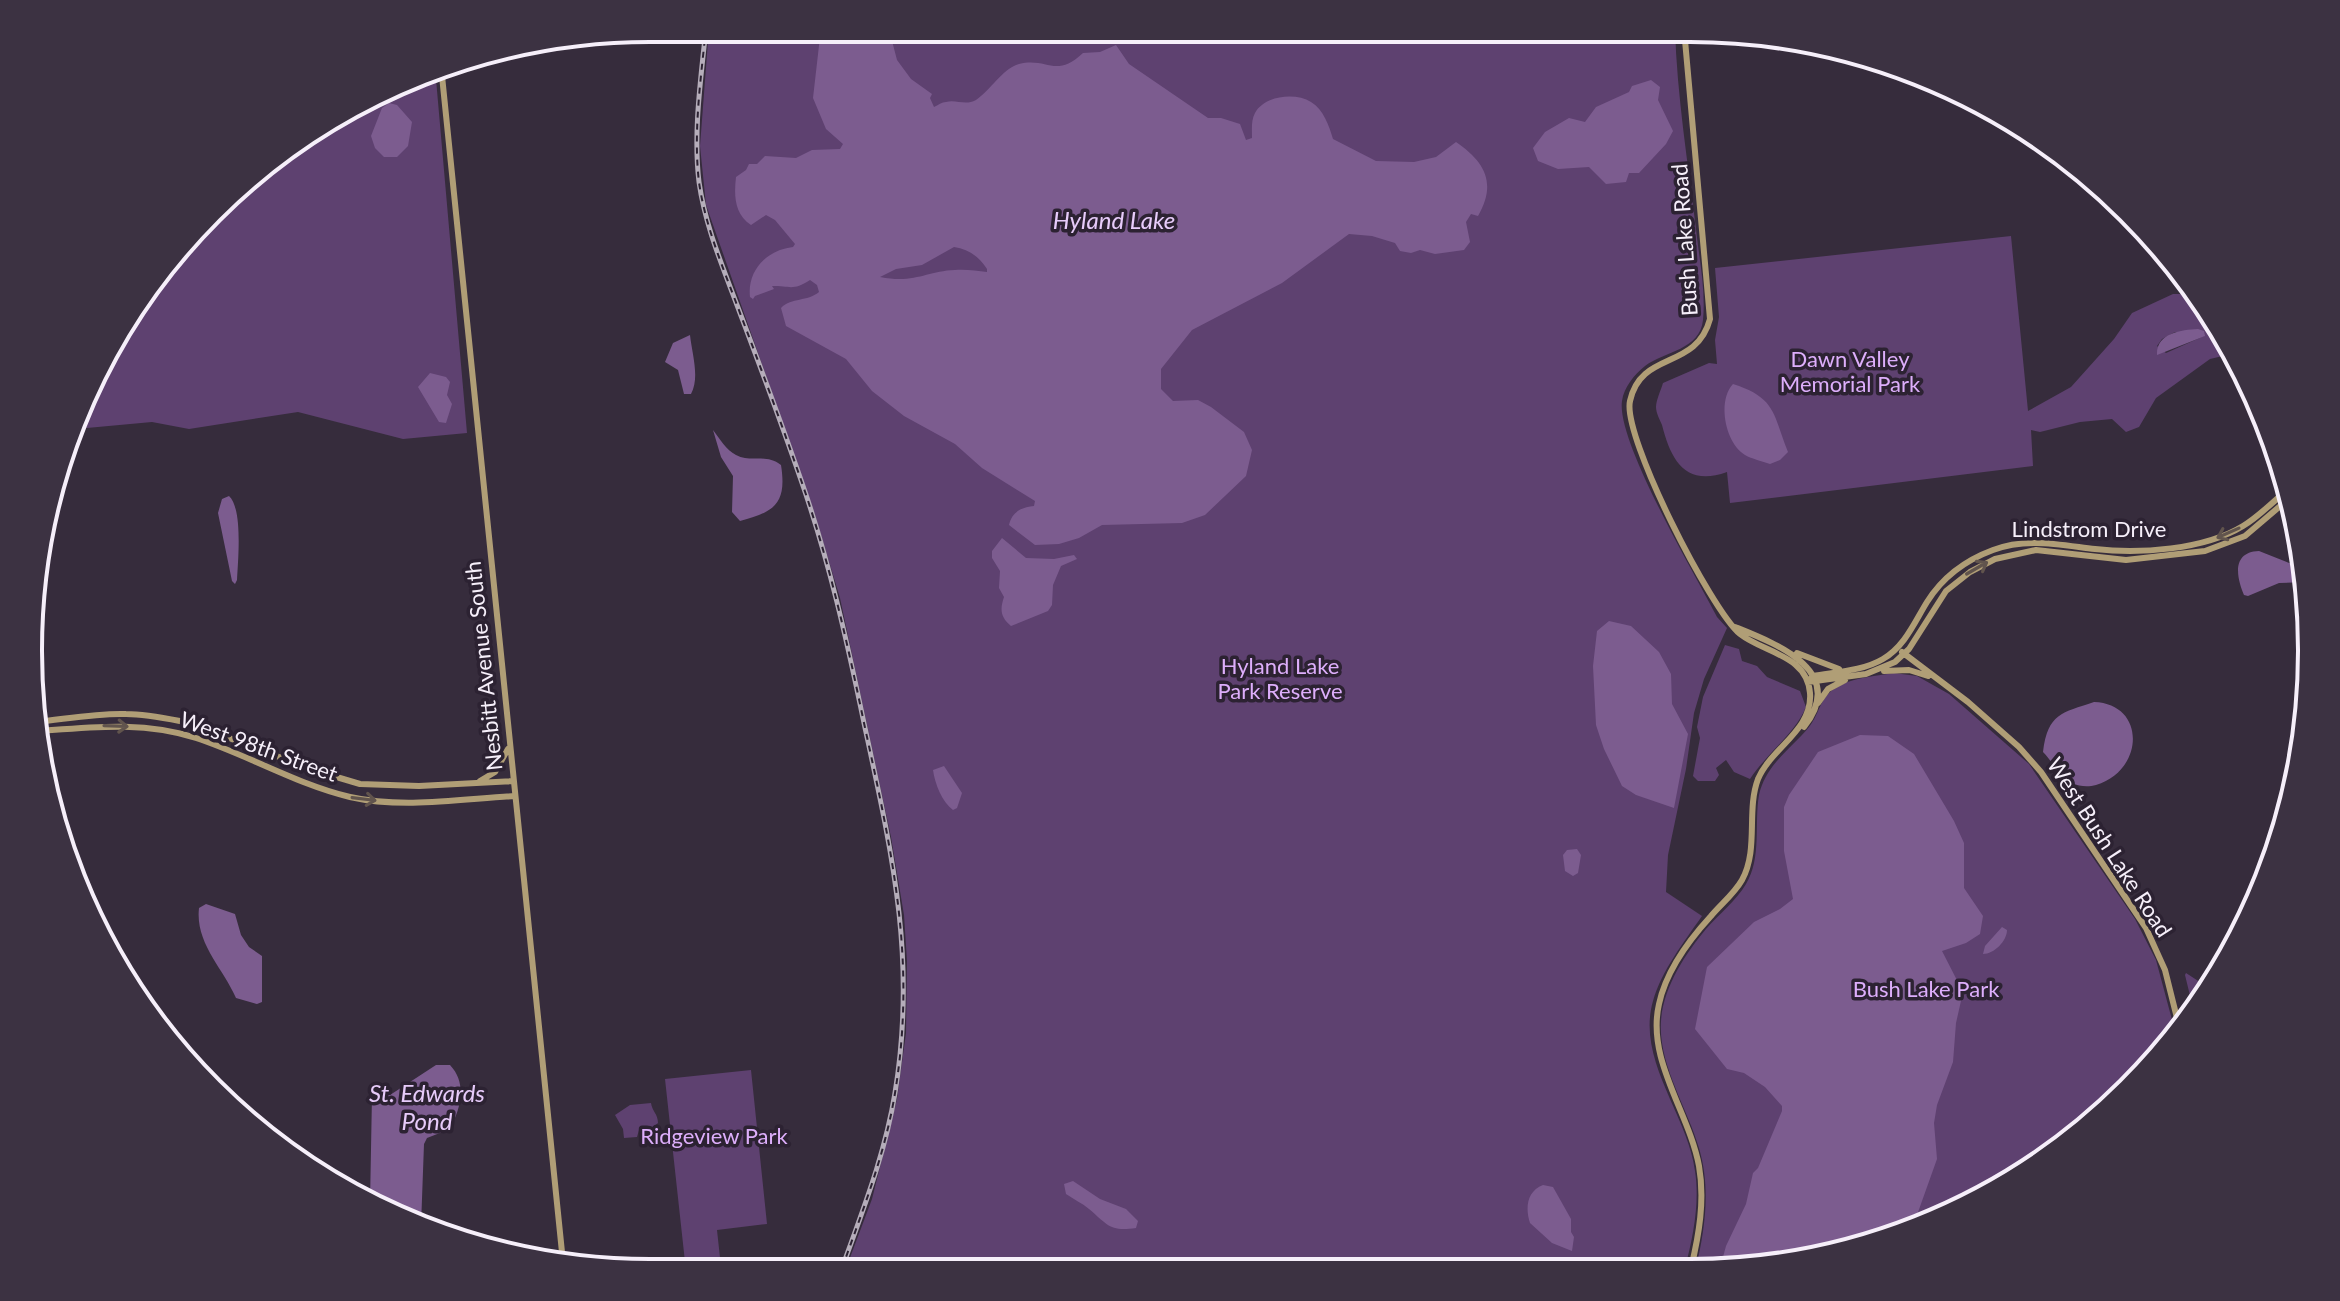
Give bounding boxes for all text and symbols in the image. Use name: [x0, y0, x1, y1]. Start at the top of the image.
street label: Bush Lake Road: [1665, 163, 1703, 317]
water label: Hyland Lake: [1053, 205, 1175, 234]
park label: Dawn Valley Memorial Park: [1780, 345, 1921, 397]
street label: Lindstrom Drive: [2012, 515, 2166, 542]
one-way arrow: [2216, 527, 2240, 542]
street label: Nesbitt Avenue South: [459, 560, 507, 772]
one-way arrow: [1965, 560, 1988, 576]
park label: Hyland Lake Park Reserve: [1217, 652, 1343, 704]
street label: West 98th Street: [177, 705, 341, 787]
one-way arrow: [102, 719, 129, 734]
street label: West Bush Lake Road: [2042, 752, 2178, 942]
one-way arrow: [350, 791, 377, 806]
park label: Bush Lake Park: [1853, 975, 2000, 1002]
water label: St. Edwards Pond: [369, 1078, 485, 1135]
park label: Ridgeview Park: [640, 1122, 789, 1149]

